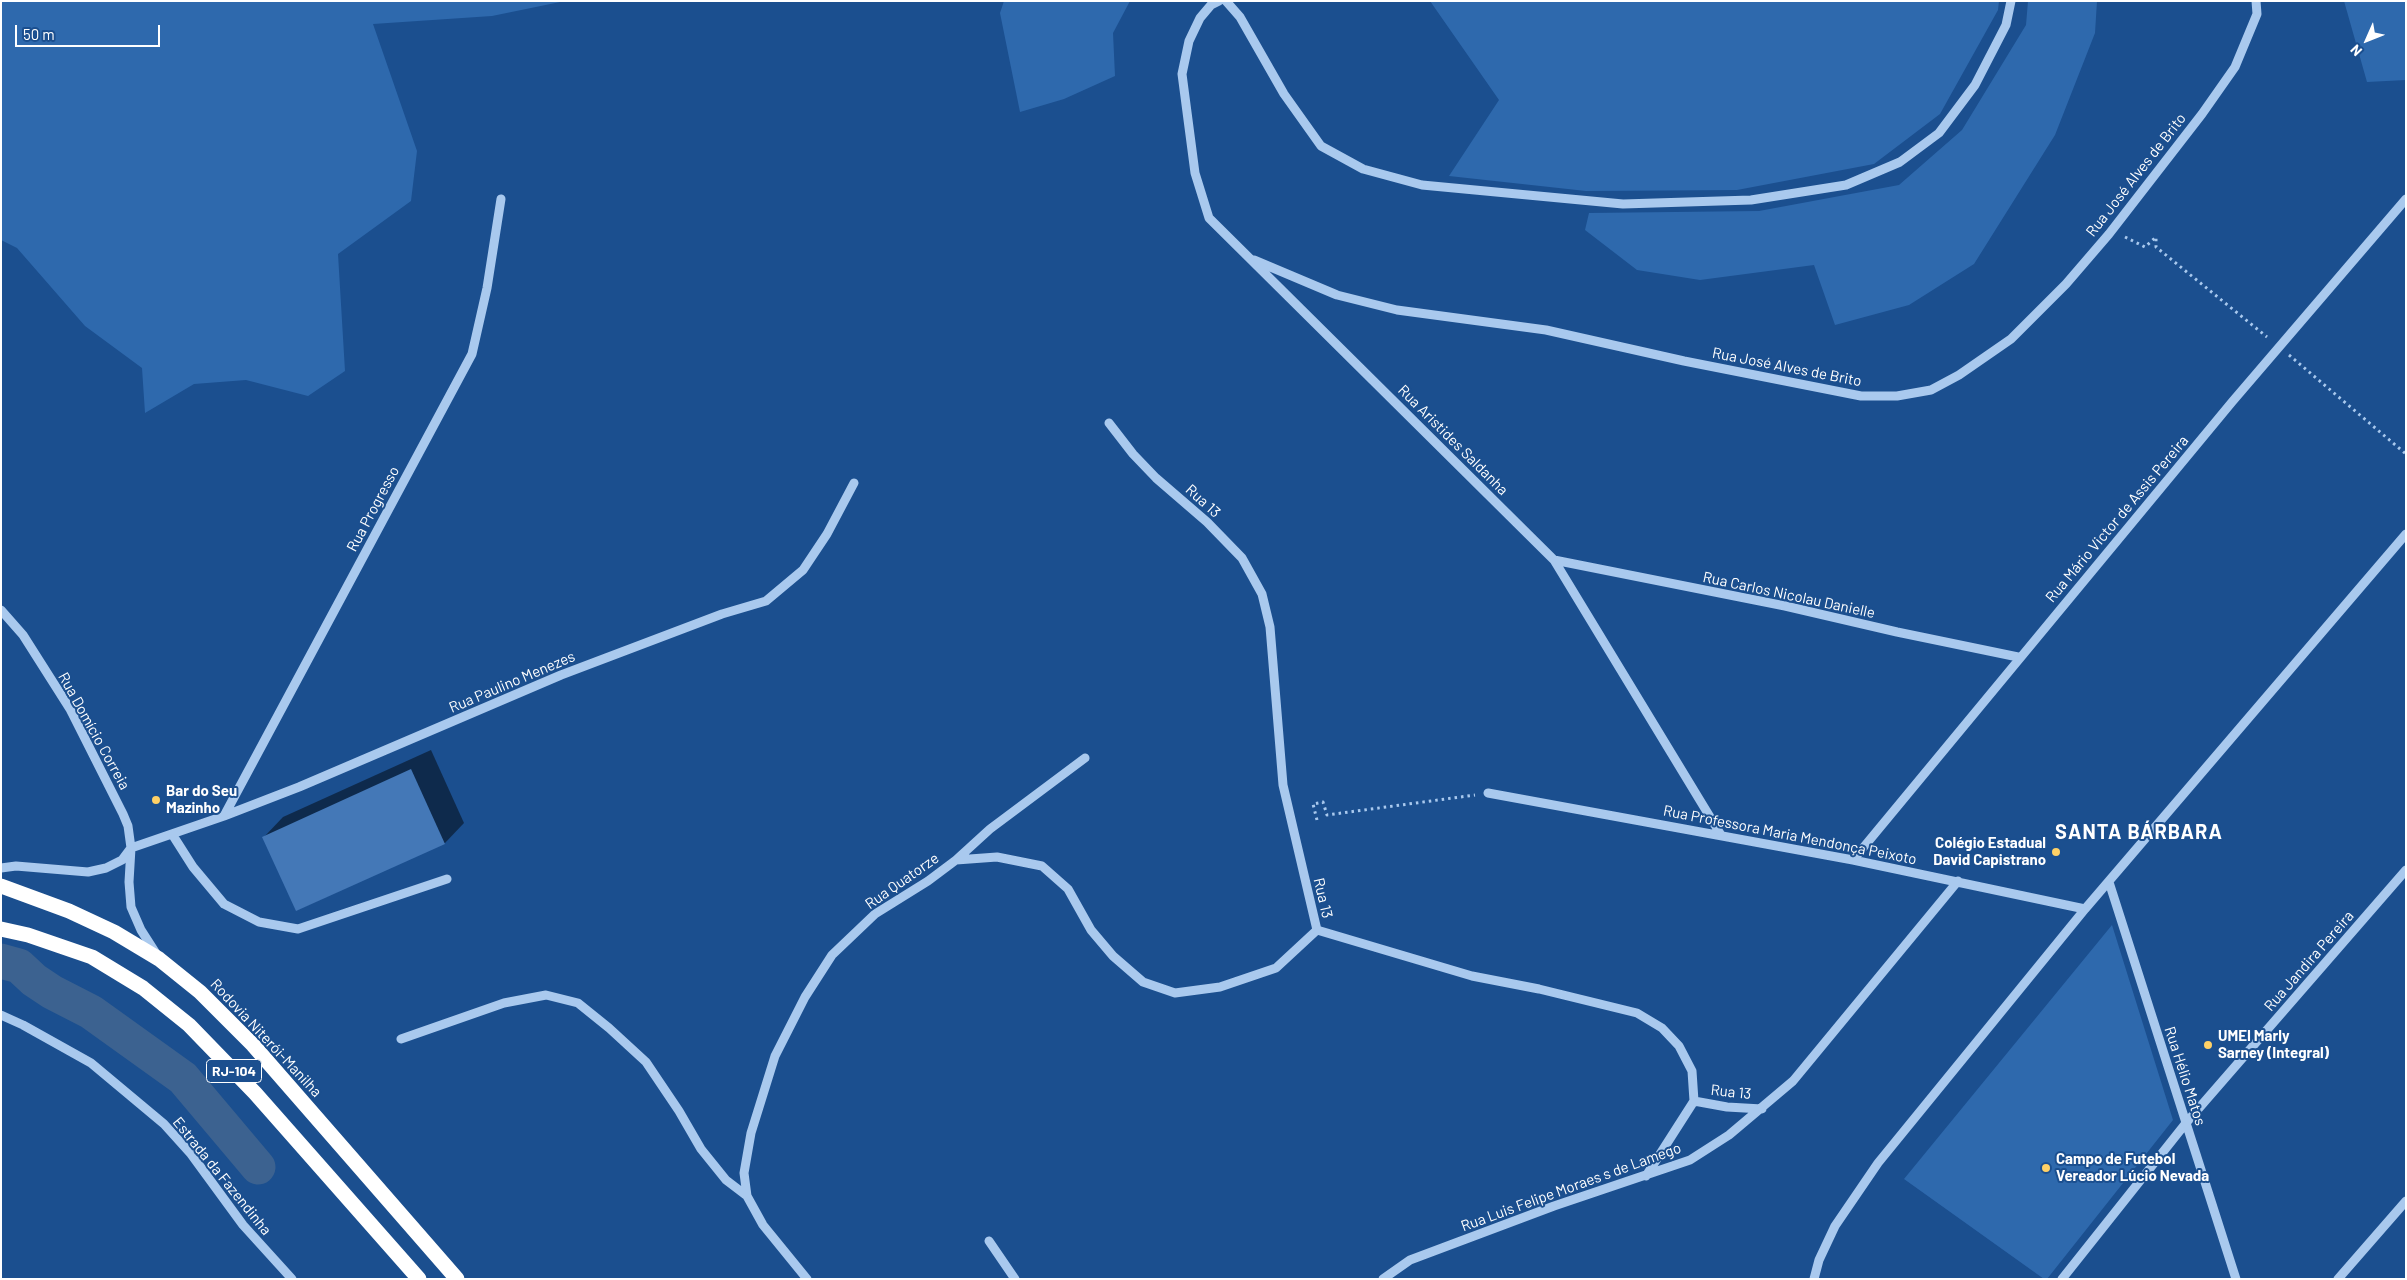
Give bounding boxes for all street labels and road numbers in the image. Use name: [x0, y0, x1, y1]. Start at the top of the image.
street label: Rua José Alves de Brito: [2082, 110, 2190, 240]
street label: Rua José Alves de Brito: [1711, 344, 1863, 390]
street label: Rua Aristides Saldanha: [1394, 381, 1512, 499]
street label: Rua Mário Victor de Assis Pereira: [2042, 432, 2192, 606]
street label: Rua Progresso: [343, 463, 403, 555]
street label: Rua 13: [1182, 481, 1224, 521]
street label: Rua Carlos Nicolau Danielle: [1701, 568, 1877, 622]
street label: Rua Paulino Menezes: [446, 647, 578, 717]
street label: Rua Domício Correia: [54, 669, 134, 793]
street label: Rua Professora Maria Mendonça Peixoto: [1662, 802, 1918, 868]
street label: Rua Quatorze: [862, 849, 942, 913]
street label: Rua 13: [1310, 876, 1336, 920]
street label: Rua Jandira Pereira: [2260, 907, 2358, 1015]
street label: Rodovia Niterói-Manilha: [207, 975, 325, 1101]
street label: Rua Hélio Matos: [2161, 1024, 2209, 1128]
road number: RJ-104: [206, 1060, 262, 1082]
street label: Rua 13: [1710, 1081, 1752, 1103]
street label: Estrada da Fazendinha: [169, 1113, 275, 1239]
street label: Rua Luis Felipe Moraes s de Lamego: [1458, 1139, 1684, 1235]

